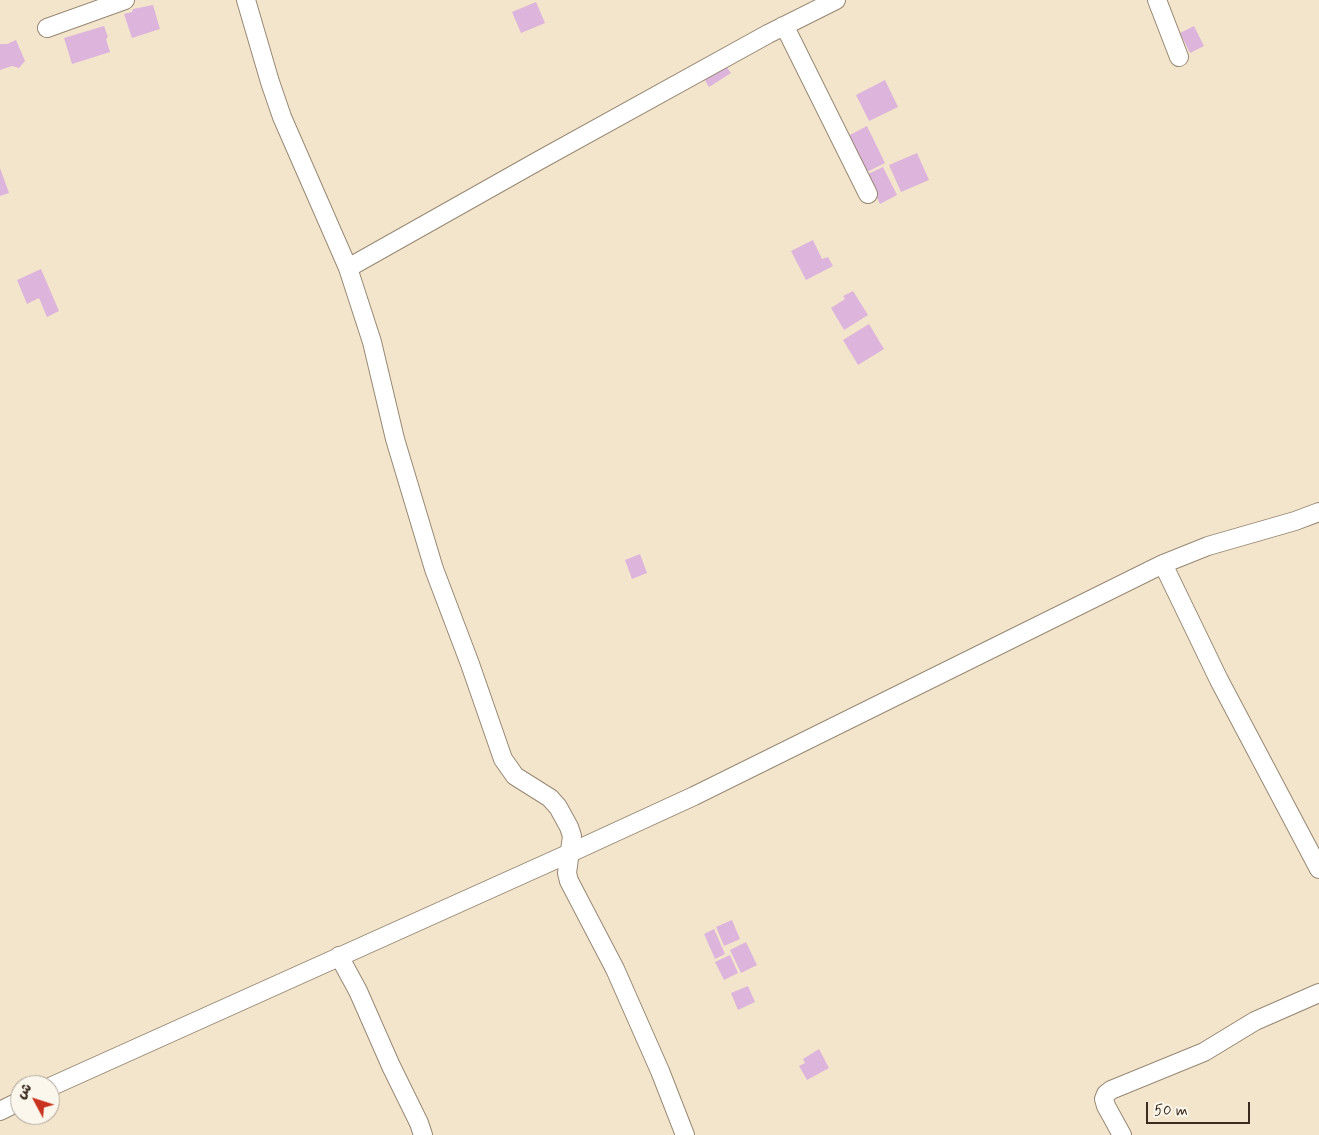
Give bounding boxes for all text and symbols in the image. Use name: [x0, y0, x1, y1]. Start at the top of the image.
north arrow: [10, 1075, 60, 1125]
text: ش: [12, 1079, 36, 1103]
scale bar: [1149, 1092, 1253, 1124]
text: 50 m: [1154, 1101, 1188, 1121]

